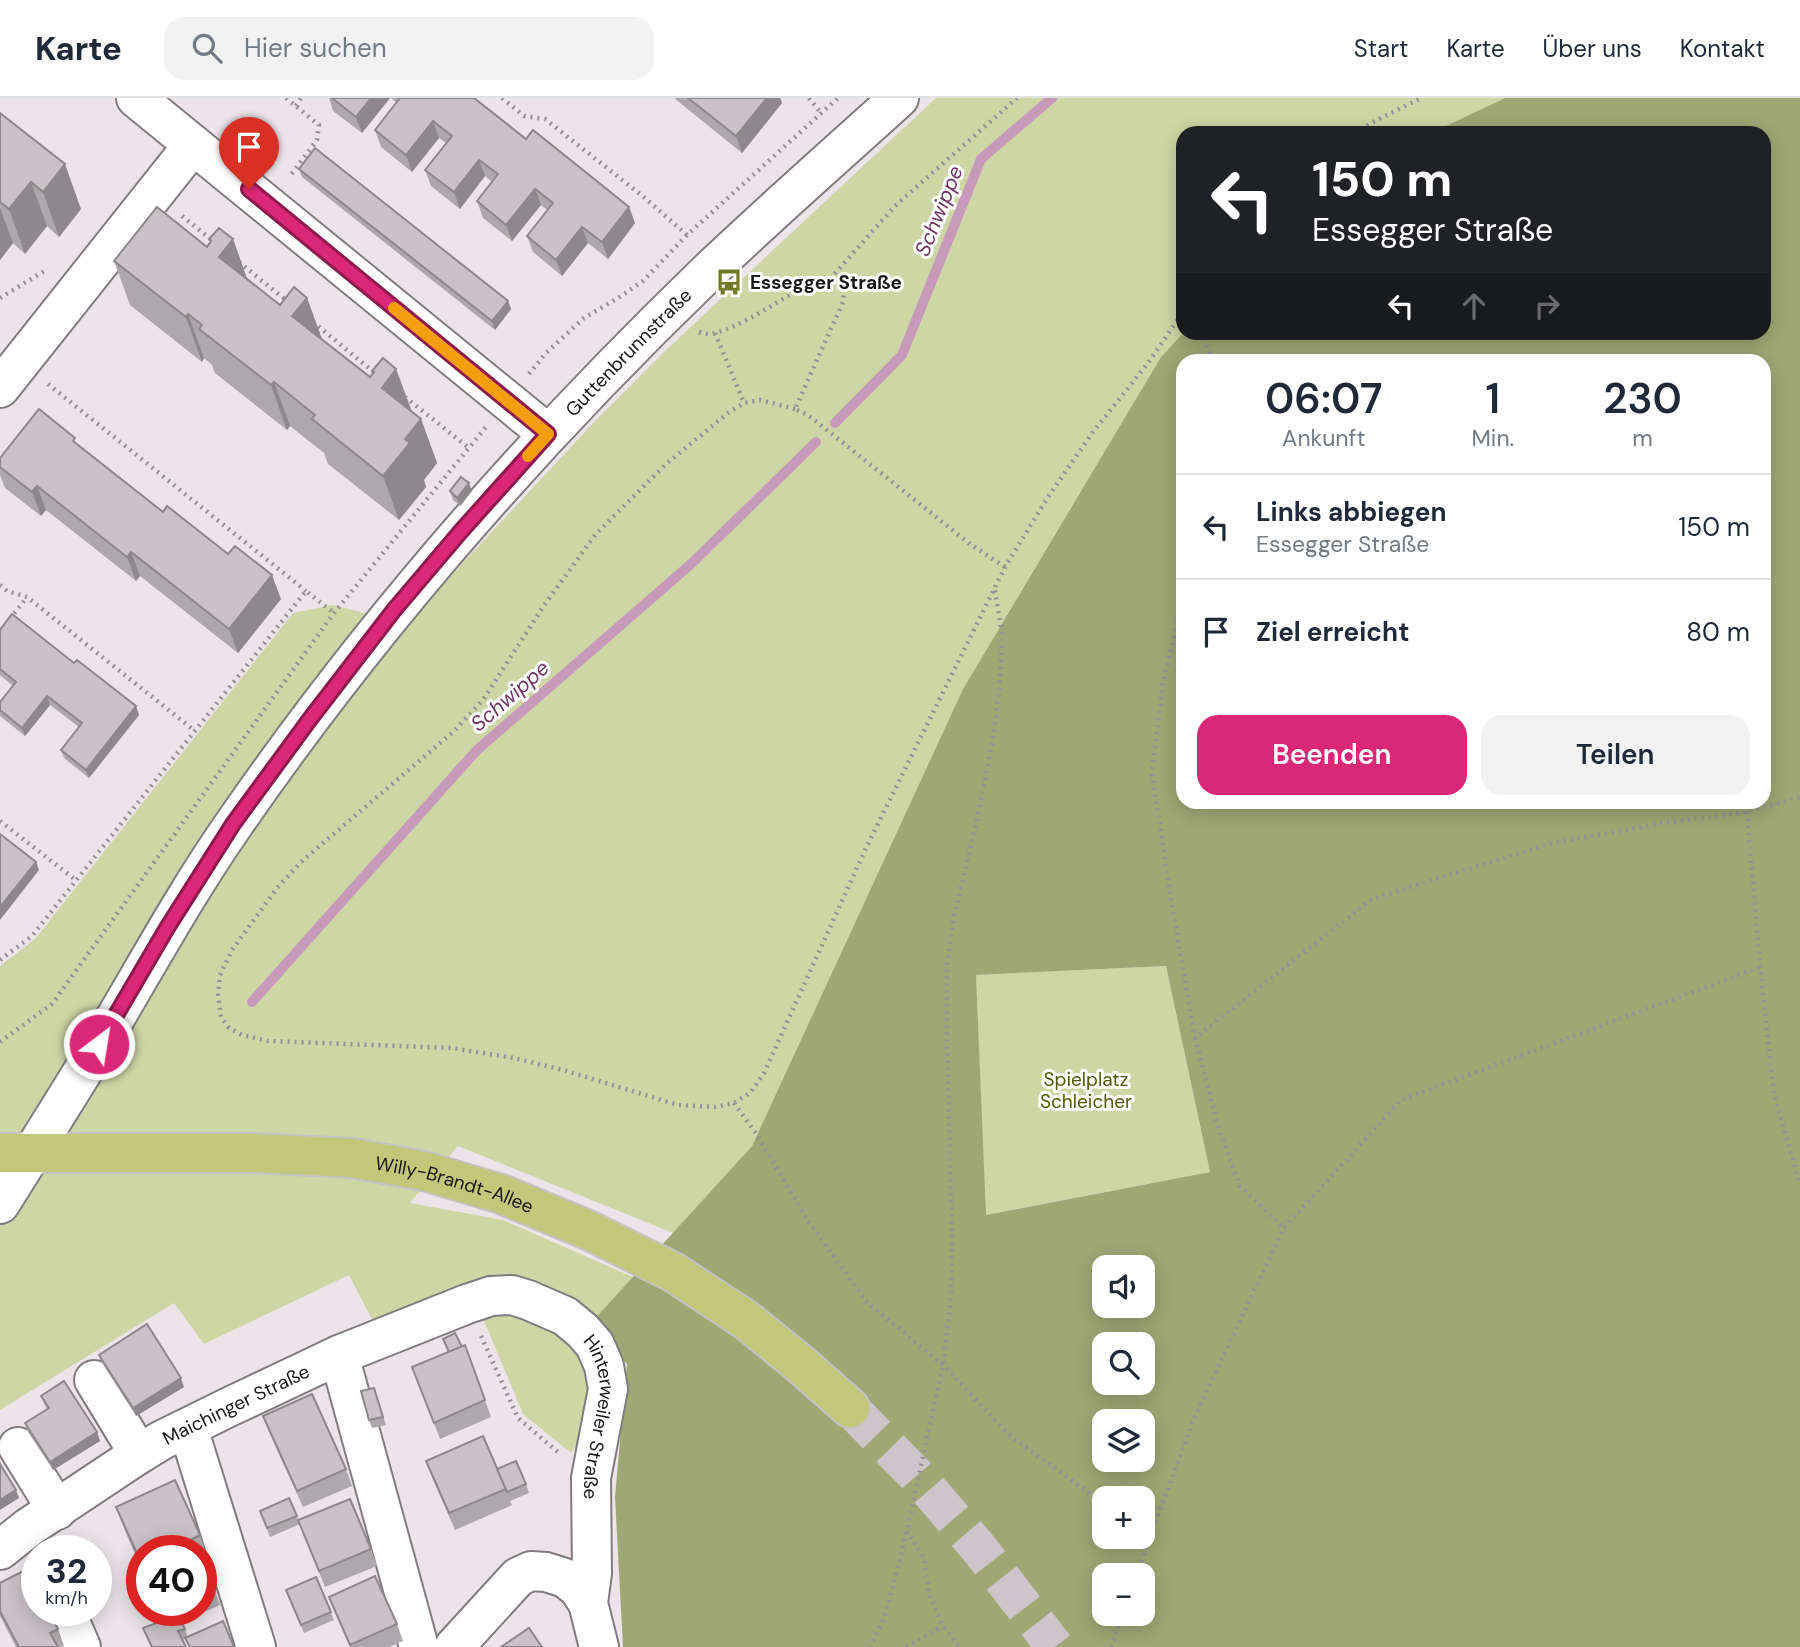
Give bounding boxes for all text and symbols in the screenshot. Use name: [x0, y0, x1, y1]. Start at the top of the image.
search box: [164, 17, 654, 80]
text: Karte: [35, 27, 122, 70]
icon: search: [188, 29, 226, 67]
text: Hier suchen: [244, 31, 387, 65]
text: Start: [1354, 33, 1408, 64]
text: Karte: [1446, 33, 1505, 64]
text: Über uns: [1543, 33, 1642, 64]
text: Kontakt: [1680, 33, 1765, 64]
pin: [219, 117, 279, 189]
icon: arrive: [230, 128, 268, 166]
text: 150 m: [1312, 147, 1452, 211]
icon: left: [1197, 154, 1288, 245]
water label: Schwippe: [908, 162, 970, 260]
text: Essegger Straße: [1312, 209, 1553, 251]
bus stop icon: Essegger Straße: [714, 267, 744, 297]
place label: Essegger Straße: [750, 270, 902, 295]
street label: Guttenbrunnstraße: [560, 283, 697, 422]
icon: left: [1382, 287, 1420, 325]
icon: ahead: [1455, 287, 1493, 325]
icon: right: [1528, 287, 1566, 325]
text: 06:07: [1265, 371, 1382, 426]
text: 1: [1486, 371, 1500, 426]
text: 230: [1603, 371, 1682, 426]
text: Ankunft: [1282, 423, 1365, 453]
text: Min.: [1472, 423, 1514, 453]
text: m: [1632, 423, 1653, 453]
text: Links abbiegen: [1256, 495, 1446, 529]
icon: left: [1197, 508, 1235, 546]
text: 150 m: [1678, 510, 1750, 544]
text: Essegger Straße: [1256, 529, 1429, 559]
icon: arrive: [1197, 613, 1235, 651]
text: Ziel erreicht: [1256, 615, 1409, 649]
text: 80 m: [1686, 615, 1750, 649]
water label: Schwippe: [465, 654, 555, 738]
button: Beenden: [1197, 715, 1467, 795]
button: Teilen: [1481, 715, 1750, 795]
position arrow: [62, 1007, 136, 1081]
park label: Spielplatz Schleicher: [1040, 1067, 1132, 1114]
street label: Willy-Brandt-Allee: [373, 1150, 537, 1219]
map controls: [1092, 1255, 1155, 1626]
button: sound: [1092, 1255, 1155, 1318]
street label: Hinterweiler Straße: [578, 1329, 620, 1499]
button: search: [1092, 1332, 1155, 1395]
street label: Maichinger Straße: [158, 1359, 314, 1451]
button: layers: [1092, 1409, 1155, 1472]
button: +: [1092, 1486, 1155, 1549]
speed limit sign: 40: [126, 1535, 217, 1626]
text: 32: [46, 1548, 87, 1594]
button: −: [1092, 1563, 1155, 1626]
text: km/h: [45, 1586, 88, 1610]

